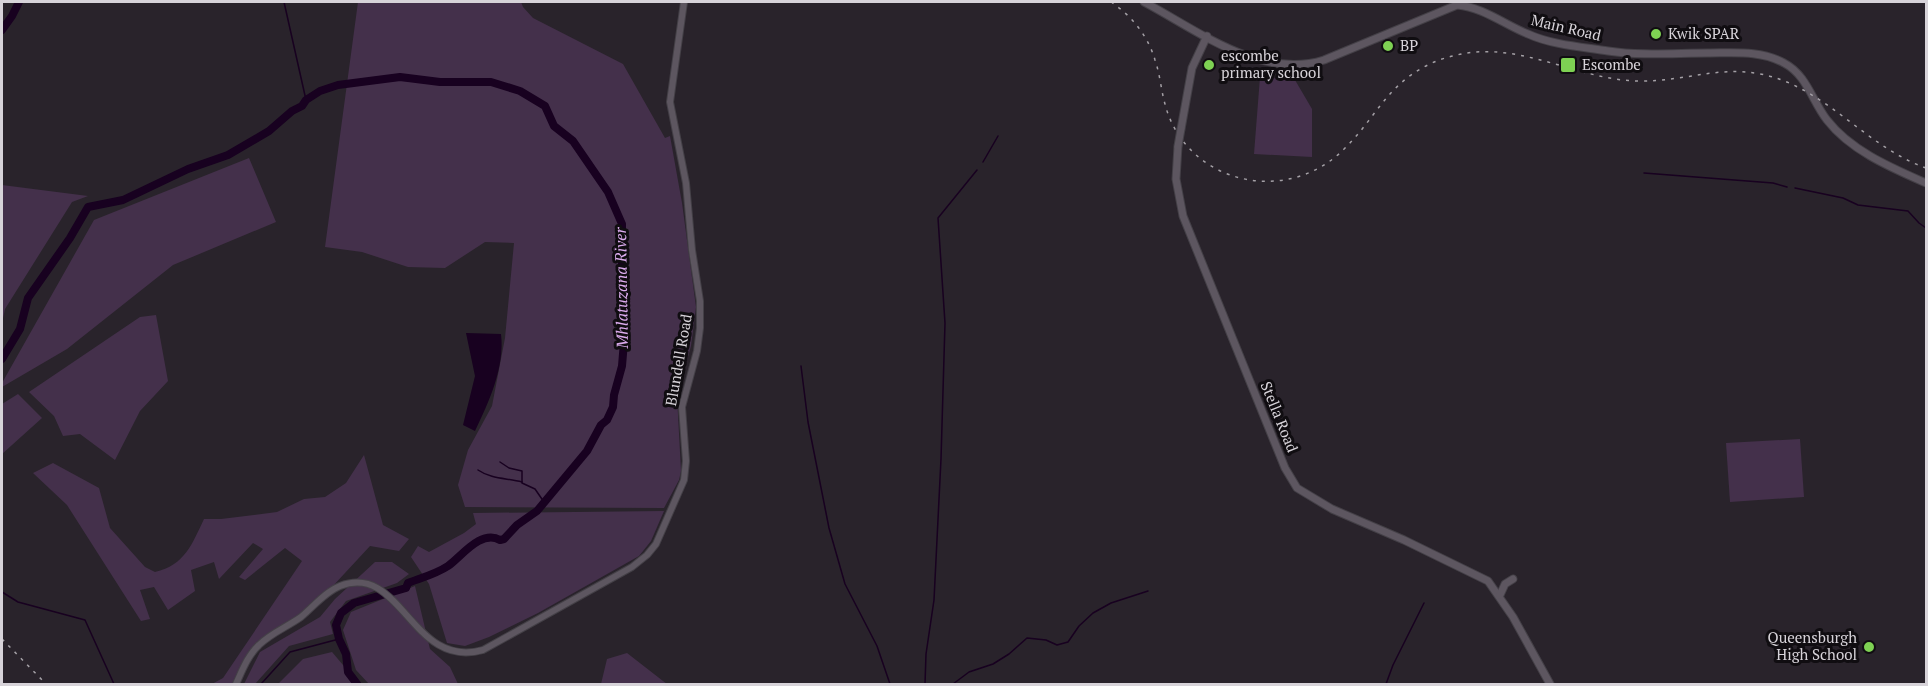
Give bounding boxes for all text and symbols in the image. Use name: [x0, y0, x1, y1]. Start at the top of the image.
street label: Main Road: [1529, 9, 1603, 45]
place label: Kwik SPAR: [1668, 23, 1740, 43]
marker: Kwik SPAR: [1649, 27, 1663, 41]
place label: BP: [1400, 35, 1418, 55]
marker: BP: [1381, 39, 1395, 53]
place label: escombe primary school: [1221, 45, 1321, 82]
place label: Escombe: [1582, 54, 1641, 74]
marker: Escombe: [1559, 56, 1577, 74]
marker: escombe primary school: [1202, 58, 1216, 72]
water label: Mhlatuzana River: [609, 226, 633, 350]
street label: Blundell Road: [660, 312, 696, 407]
street label: Stella Road: [1257, 378, 1303, 455]
place label: Queensburgh High School: [1768, 627, 1857, 664]
marker: Queensburgh High School: [1862, 640, 1876, 654]

